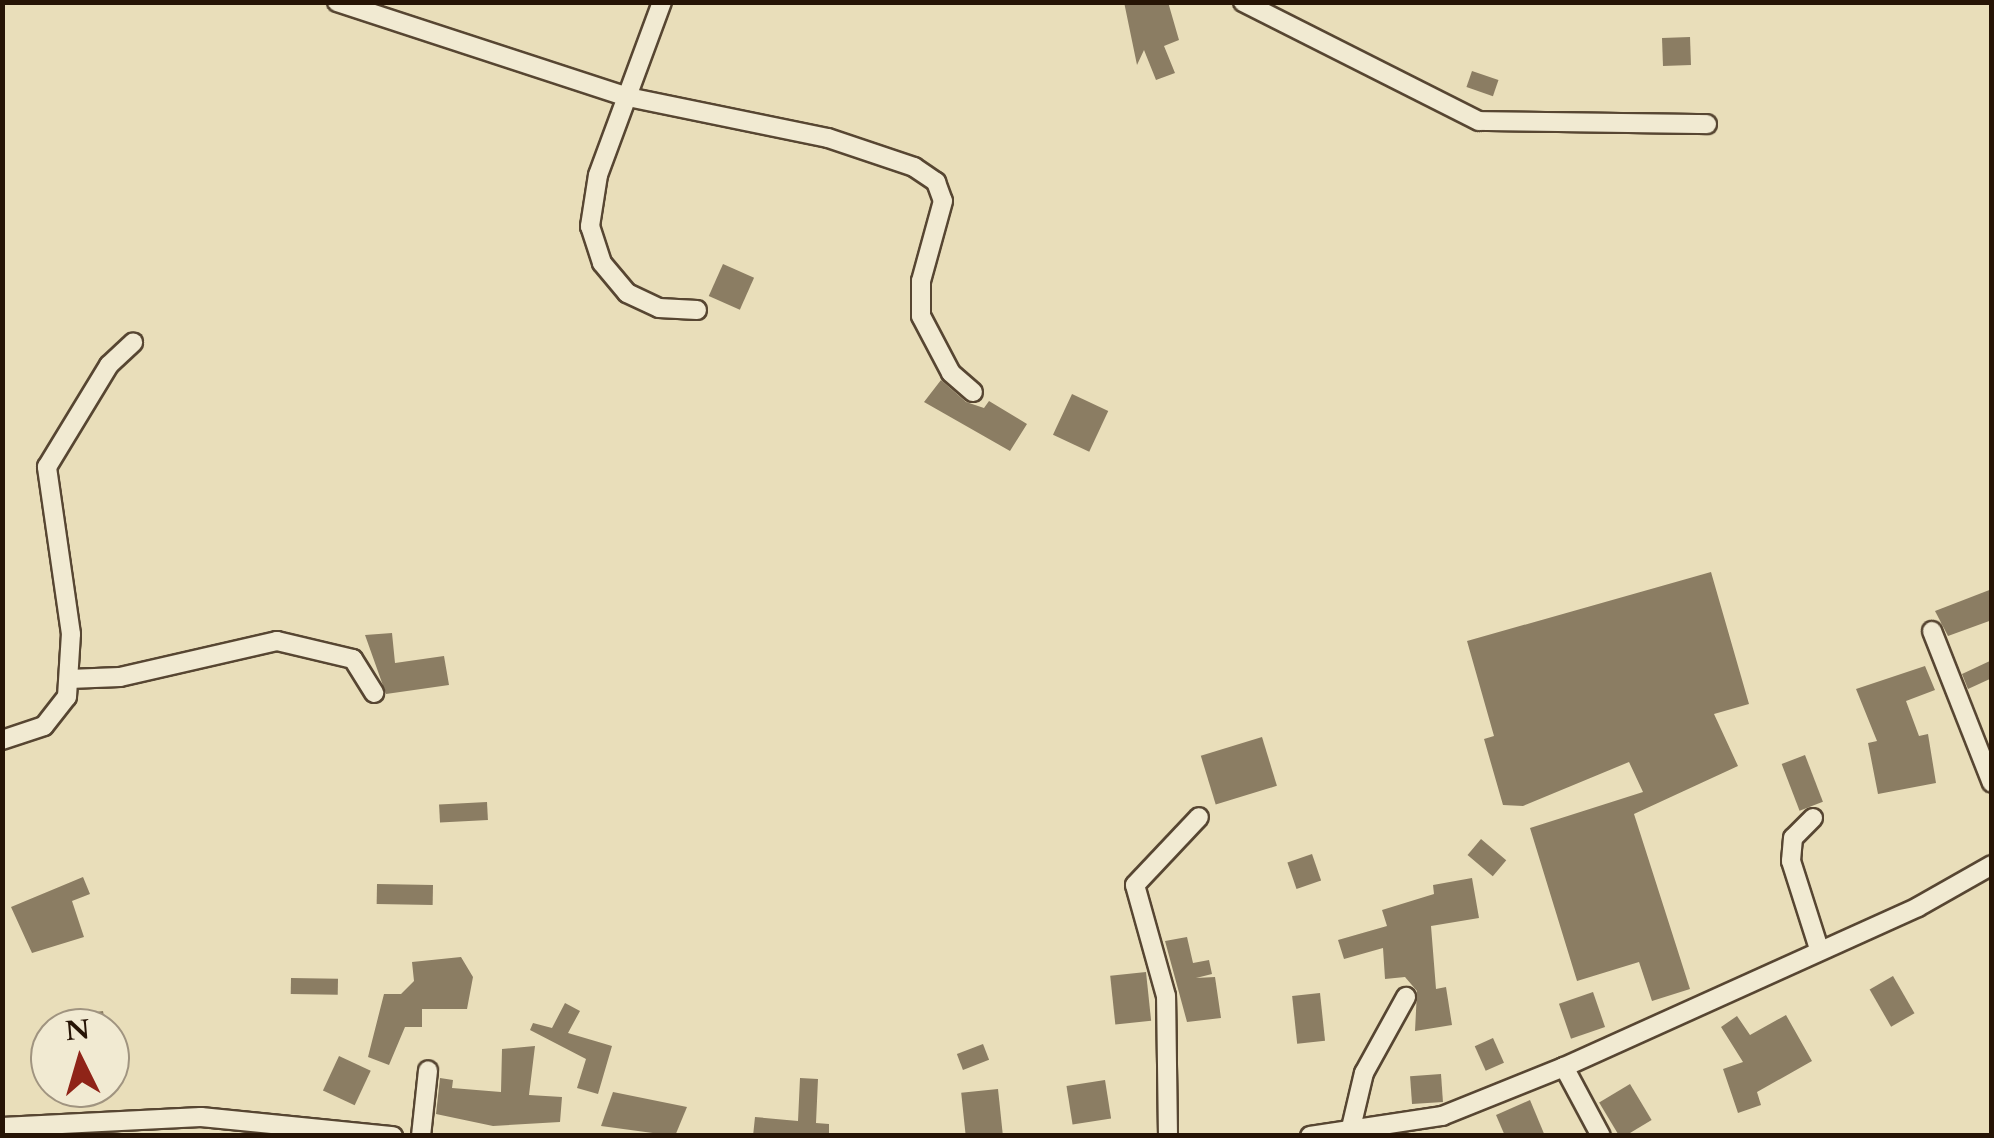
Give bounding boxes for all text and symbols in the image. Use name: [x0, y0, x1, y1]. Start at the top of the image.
north arrow: [30, 1008, 130, 1108]
text: N: [64, 1010, 91, 1050]

